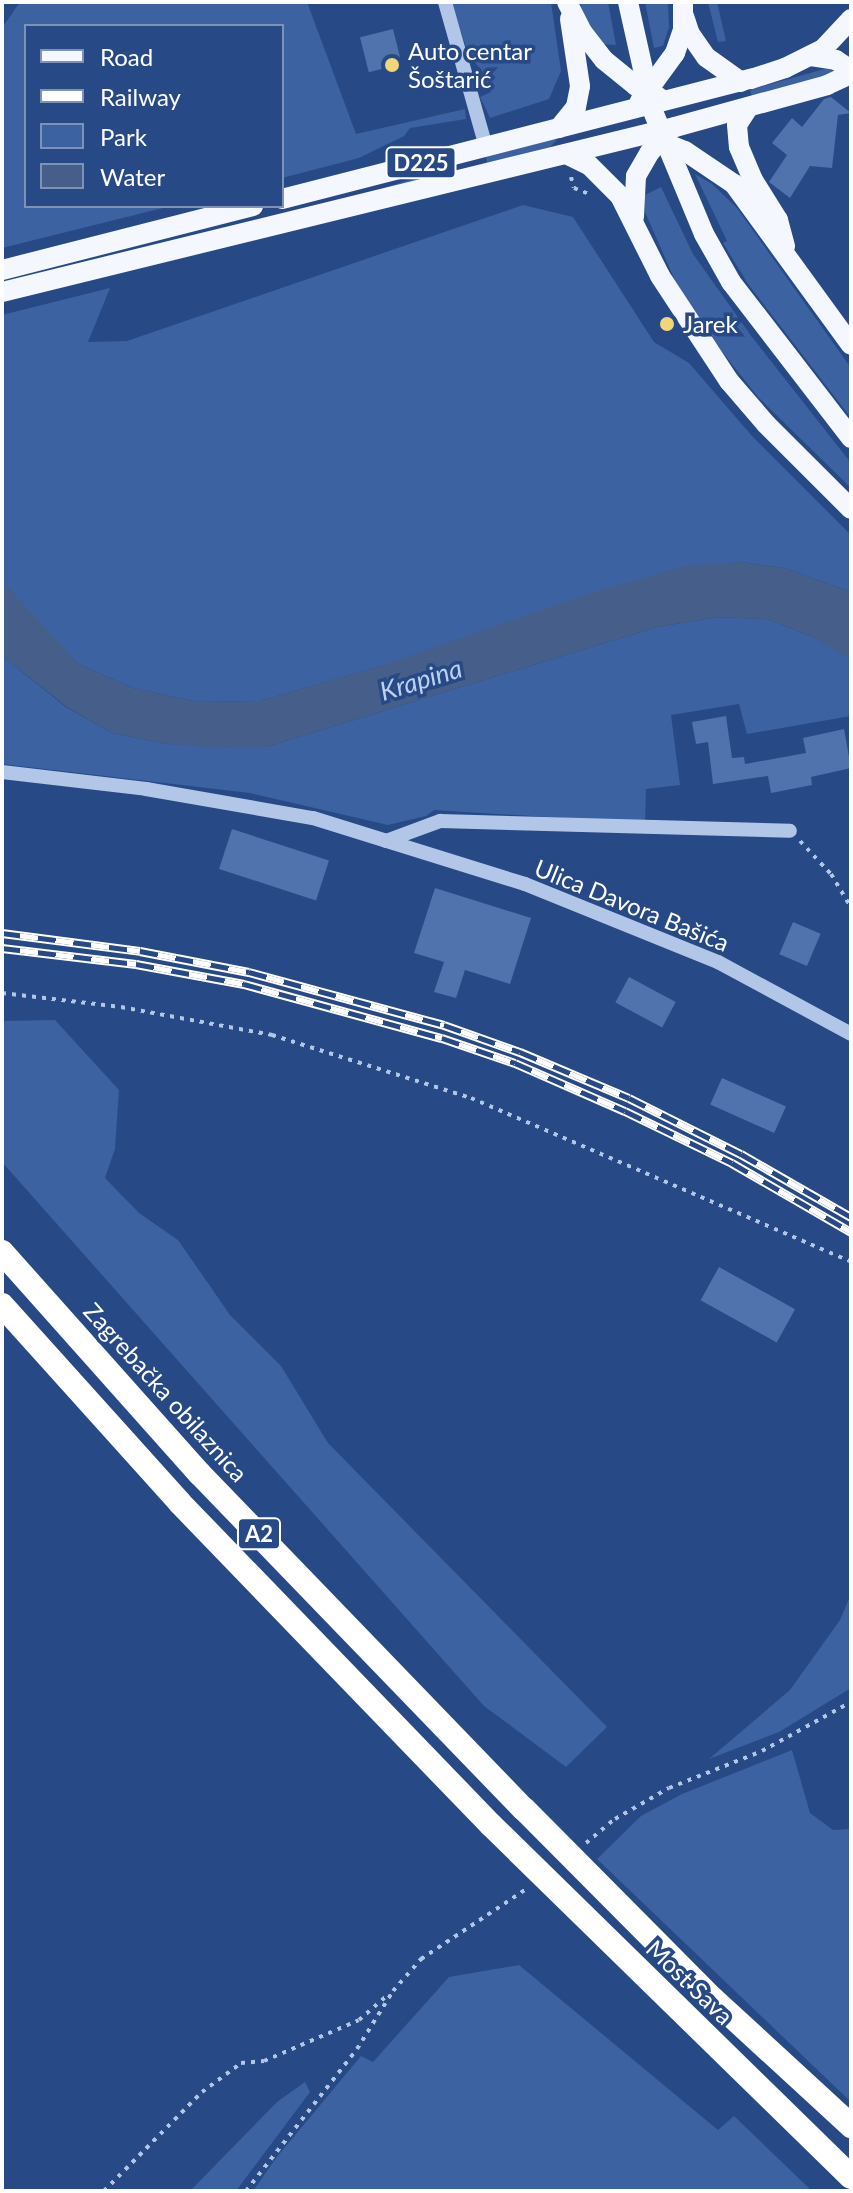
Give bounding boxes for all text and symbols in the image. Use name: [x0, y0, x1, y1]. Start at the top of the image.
legend: [24, 24, 284, 208]
place label: Auto centar Šoštarić: [408, 37, 532, 93]
text: Road: [100, 42, 153, 71]
marker: Auto centar Šoštarić: [383, 56, 401, 74]
text: Railway: [100, 82, 181, 111]
text: Park: [100, 122, 147, 151]
road number: D225: [385, 145, 457, 181]
text: Water: [100, 162, 165, 191]
place label: Jarek: [683, 310, 738, 338]
marker: Jarek: [658, 315, 676, 333]
water label: Krapina: [376, 653, 466, 707]
street label: Ulica Davora Bašića: [531, 853, 733, 957]
street label: Zagrebačka obilaznica: [78, 1297, 254, 1487]
road number: A2: [235, 1516, 283, 1552]
street label: Most Sava: [641, 1934, 739, 2030]

